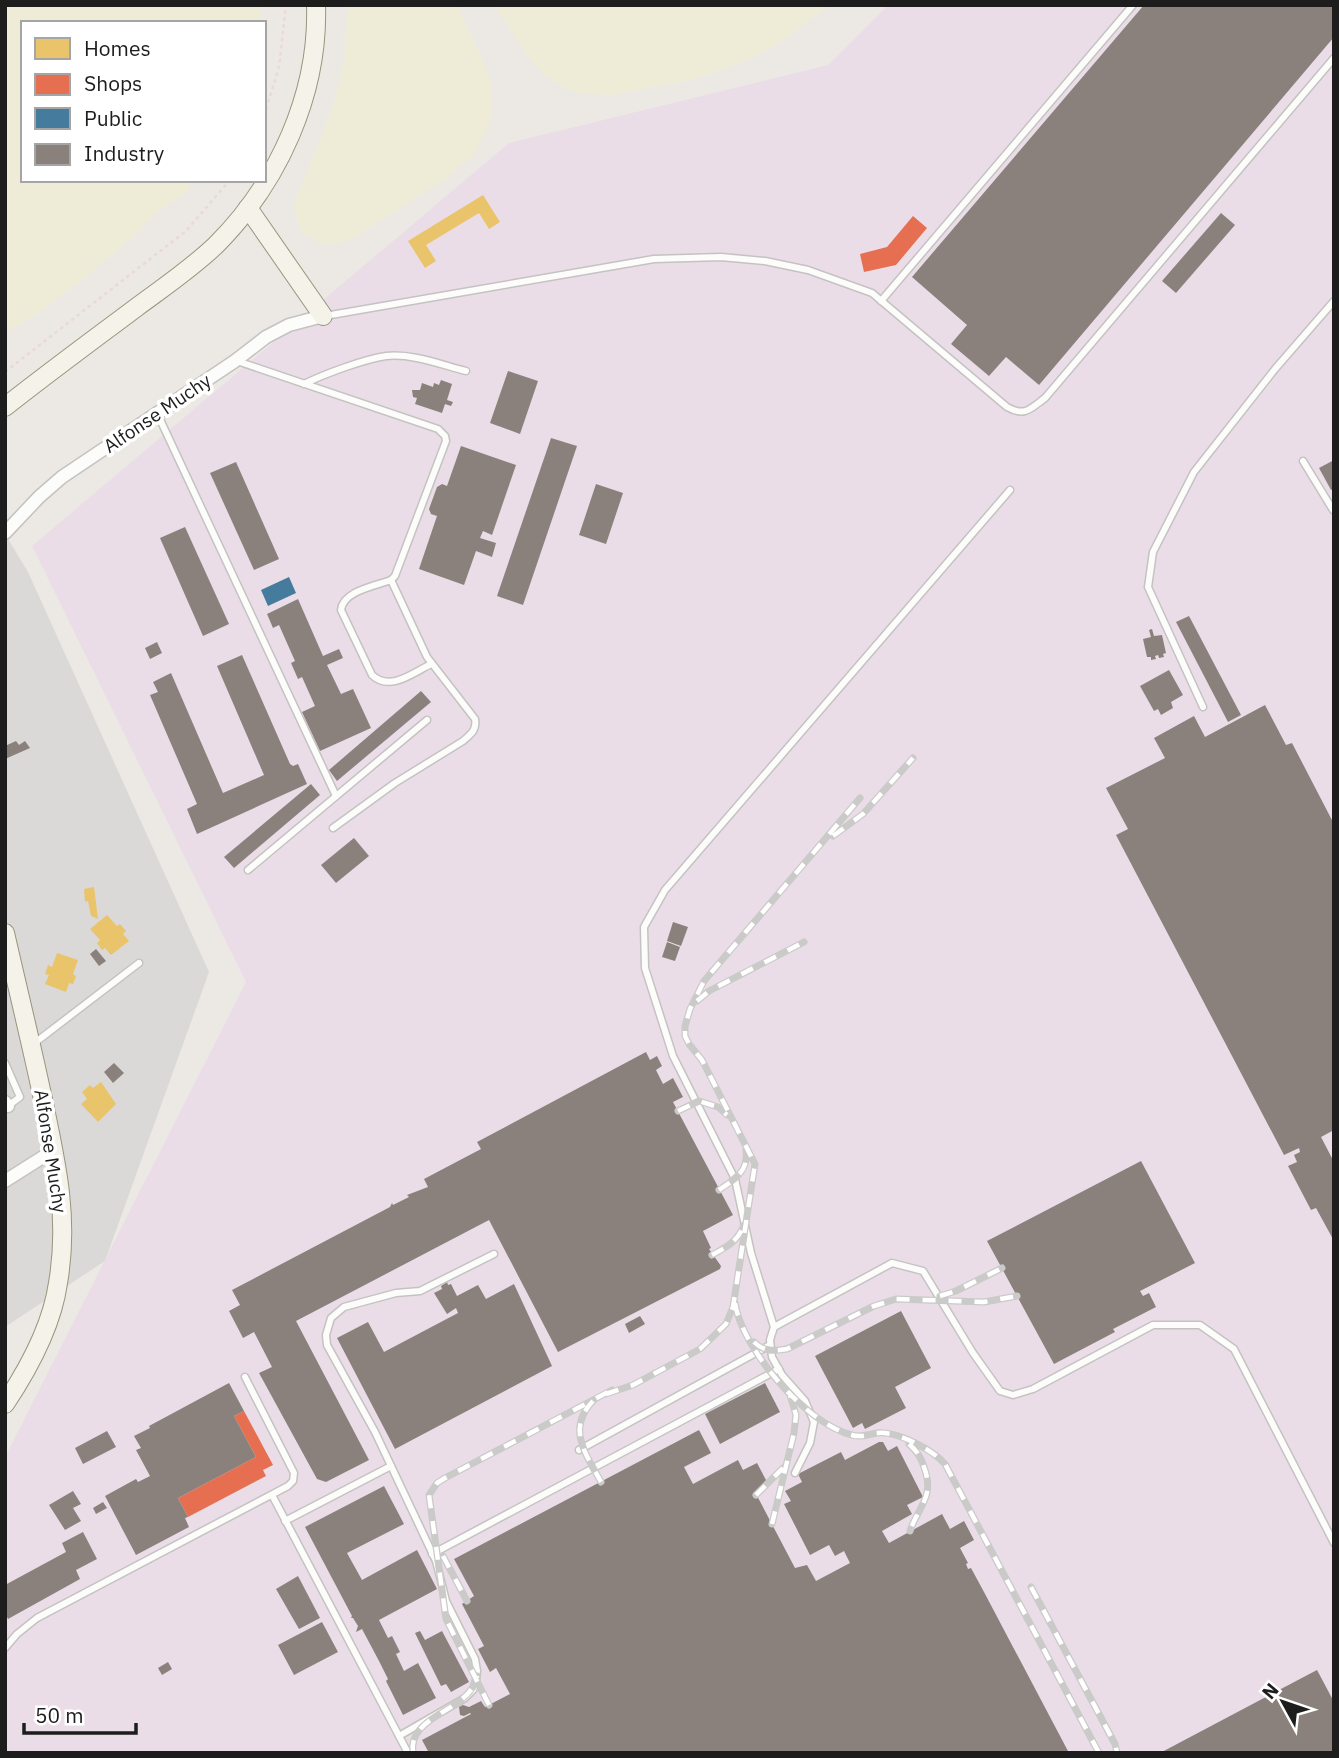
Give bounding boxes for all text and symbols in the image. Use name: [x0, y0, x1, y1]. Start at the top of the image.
legend: [21, 21, 266, 182]
text: Homes: [84, 34, 151, 62]
text: Shops: [84, 69, 142, 97]
text: Public: [84, 104, 142, 132]
text: Industry: [84, 139, 165, 167]
street label: Alfonse Muchy: [99, 368, 216, 458]
street label: Alfonse Muchy: [29, 1087, 73, 1215]
north arrow: [1248, 1667, 1318, 1737]
text: N: [1256, 1678, 1284, 1704]
scale bar: [24, 1692, 136, 1736]
text: 50 m: [35, 1701, 84, 1729]

